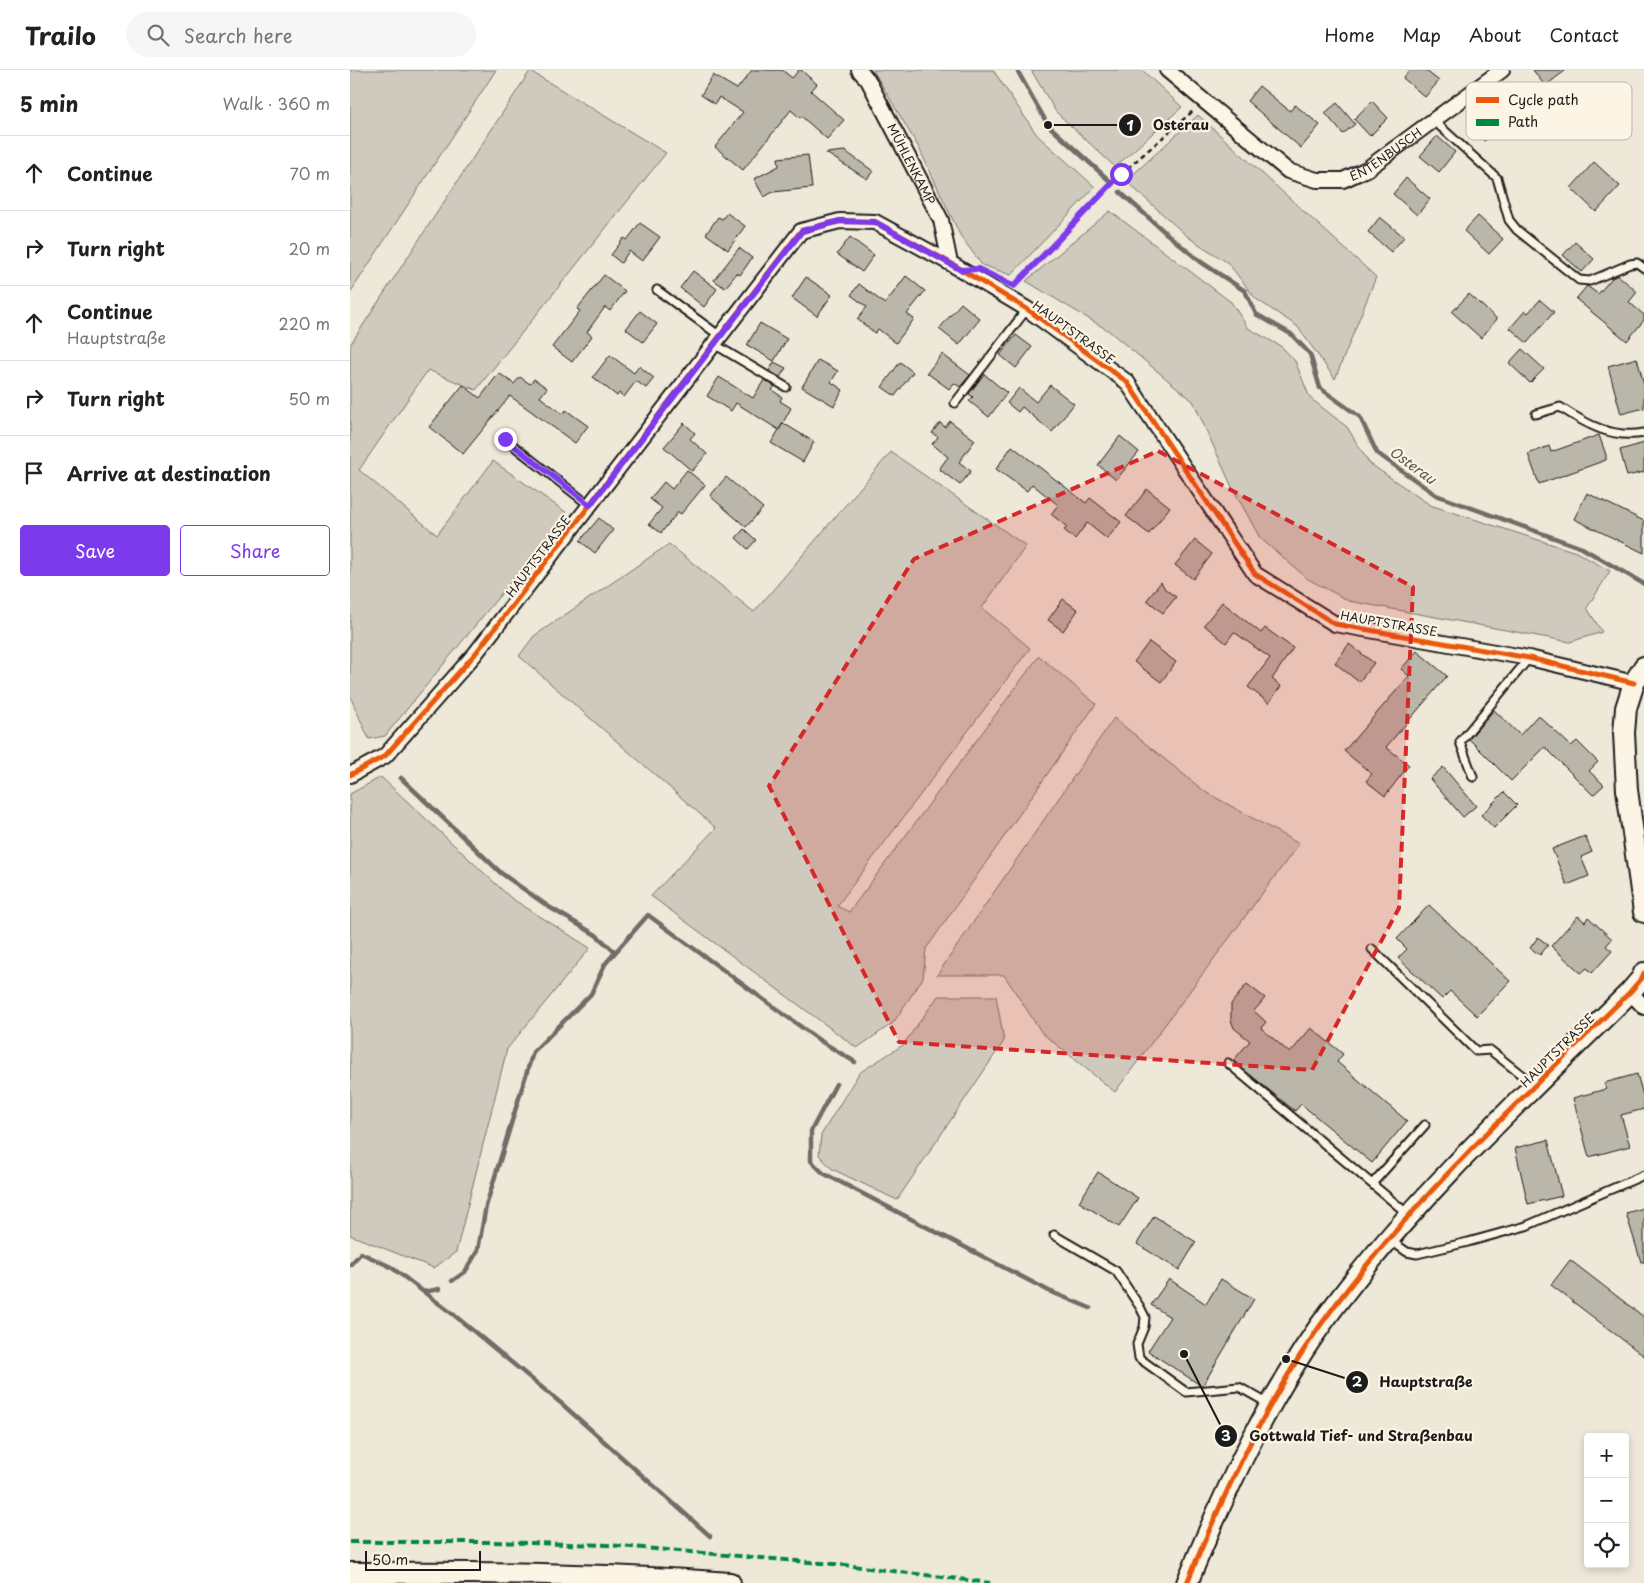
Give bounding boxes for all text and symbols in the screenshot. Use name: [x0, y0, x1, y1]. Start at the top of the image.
search box: [126, 12, 476, 57]
text: Trailo: [25, 17, 96, 53]
icon: search: [144, 21, 172, 49]
text: Search here: [184, 21, 292, 49]
text: Home: [1324, 21, 1374, 48]
text: Map: [1402, 21, 1441, 48]
text: About: [1469, 21, 1521, 48]
text: Contact: [1549, 21, 1619, 48]
legend: [1466, 82, 1632, 140]
text: 5 min: [20, 87, 78, 119]
text: Cycle path: [1508, 89, 1579, 110]
text: Walk · 360 m: [223, 91, 330, 115]
callout: Osterau: [1118, 111, 1219, 140]
text: Path: [1508, 111, 1538, 132]
text: 1: [1126, 113, 1134, 136]
text: Osterau: [1153, 114, 1209, 135]
street label: MÜHLENKAMP: [883, 120, 940, 208]
street label: ENTENBUSCH: [1347, 123, 1425, 185]
icon: ahead: [20, 159, 48, 187]
text: Continue: [67, 159, 153, 187]
text: 70 m: [290, 161, 330, 185]
route start: [1110, 163, 1133, 186]
icon: right: [20, 234, 48, 262]
text: Turn right: [67, 234, 165, 262]
text: 20 m: [289, 236, 330, 260]
street label: HAUPTSTRASSE: [1029, 296, 1119, 368]
text: Continue: [67, 297, 153, 325]
icon: ahead: [20, 309, 48, 337]
text: 220 m: [279, 311, 330, 335]
text: Hauptstraße: [67, 325, 166, 349]
icon: right: [20, 384, 48, 412]
text: Turn right: [67, 384, 165, 412]
text: 50 m: [289, 386, 330, 410]
route end: [494, 428, 517, 451]
water label: Osterau: [1385, 441, 1441, 490]
icon: arrive: [20, 459, 48, 487]
text: Arrive at destination: [67, 459, 271, 487]
street label: HAUPTSTRASSE: [501, 511, 575, 601]
button: Save: [20, 525, 170, 576]
button: Share: [180, 525, 330, 576]
street label: HAUPTSTRASSE: [1339, 606, 1439, 640]
street label: HAUPTSTRASSE: [1516, 1009, 1598, 1091]
callout: Hauptstraße: [1344, 1367, 1483, 1396]
text: 2: [1352, 1369, 1363, 1392]
text: Hauptstraße: [1379, 1371, 1473, 1392]
callout: Gottwald Tief- und Straßenbau: [1213, 1421, 1484, 1450]
text: 3: [1221, 1423, 1231, 1446]
text: Gottwald Tief- und Straßenbau: [1249, 1425, 1473, 1446]
map controls: [1584, 1433, 1629, 1568]
button: +: [1584, 1433, 1629, 1478]
button: −: [1584, 1478, 1629, 1523]
button: locate: [1584, 1523, 1629, 1568]
scale bar: [365, 1548, 481, 1571]
text: 50 m: [372, 1549, 408, 1570]

